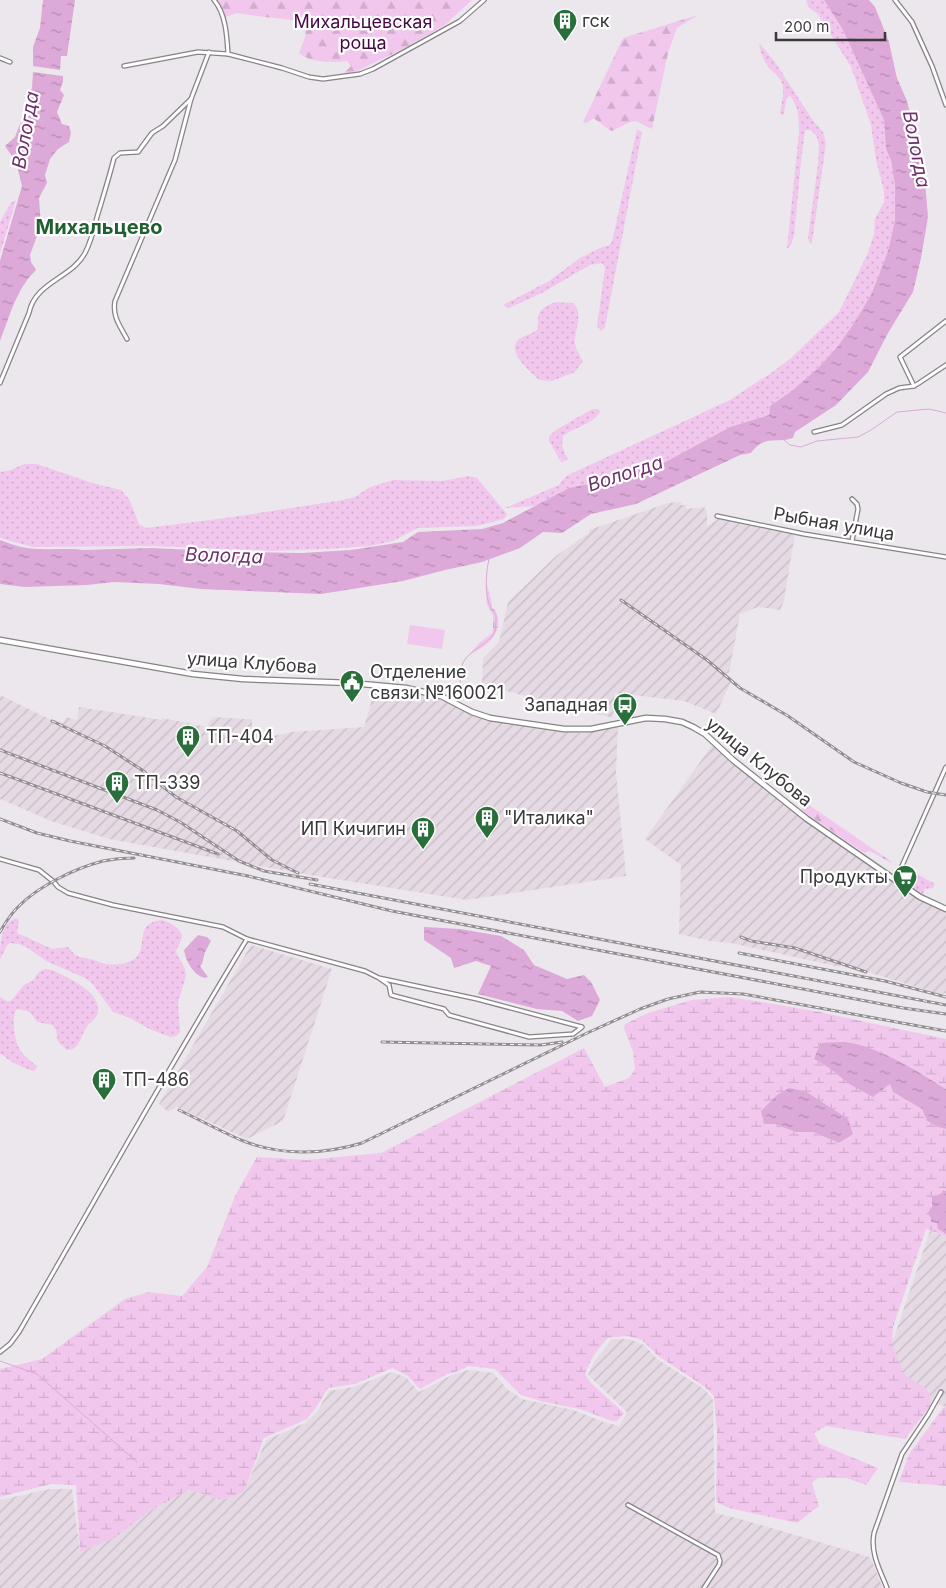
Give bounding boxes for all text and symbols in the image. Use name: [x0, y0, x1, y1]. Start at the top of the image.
building icon: гск: [552, 8, 578, 42]
place label: гск: [582, 10, 610, 31]
scale bar: [776, 10, 885, 42]
park label: Михальцевская роща: [294, 11, 432, 53]
text: 200 m: [784, 17, 829, 36]
water label: Вологда: [7, 89, 44, 171]
water label: Вологда: [898, 109, 935, 190]
district label: Михальцево: [36, 215, 162, 239]
water label: Вологда: [584, 450, 666, 496]
street label: Рыбная улица: [772, 503, 896, 544]
water label: Вологда: [185, 543, 264, 568]
street label: улица Клубова: [186, 647, 318, 678]
place label: Отделение связи №160021: [370, 661, 504, 703]
public building icon: Отделение связи №160021: [339, 669, 365, 703]
bus stop icon: Западная: [612, 692, 638, 726]
place label: Западная: [524, 694, 608, 715]
street label: улица Клубова: [702, 712, 817, 811]
building icon: ТП-404: [175, 724, 201, 758]
place label: ТП-404: [206, 726, 274, 747]
building icon: ТП-339: [104, 770, 130, 804]
place label: ТП-339: [134, 772, 200, 793]
building icon: "Италика": [474, 805, 500, 839]
place label: "Италика": [504, 807, 594, 828]
building icon: ИП Кичигин: [410, 816, 436, 850]
place label: ИП Кичигин: [301, 818, 406, 839]
supermarket icon: Продукты: [892, 864, 918, 898]
place label: Продукты: [800, 866, 888, 887]
building icon: ТП-486: [91, 1067, 117, 1101]
place label: ТП-486: [122, 1069, 189, 1090]

